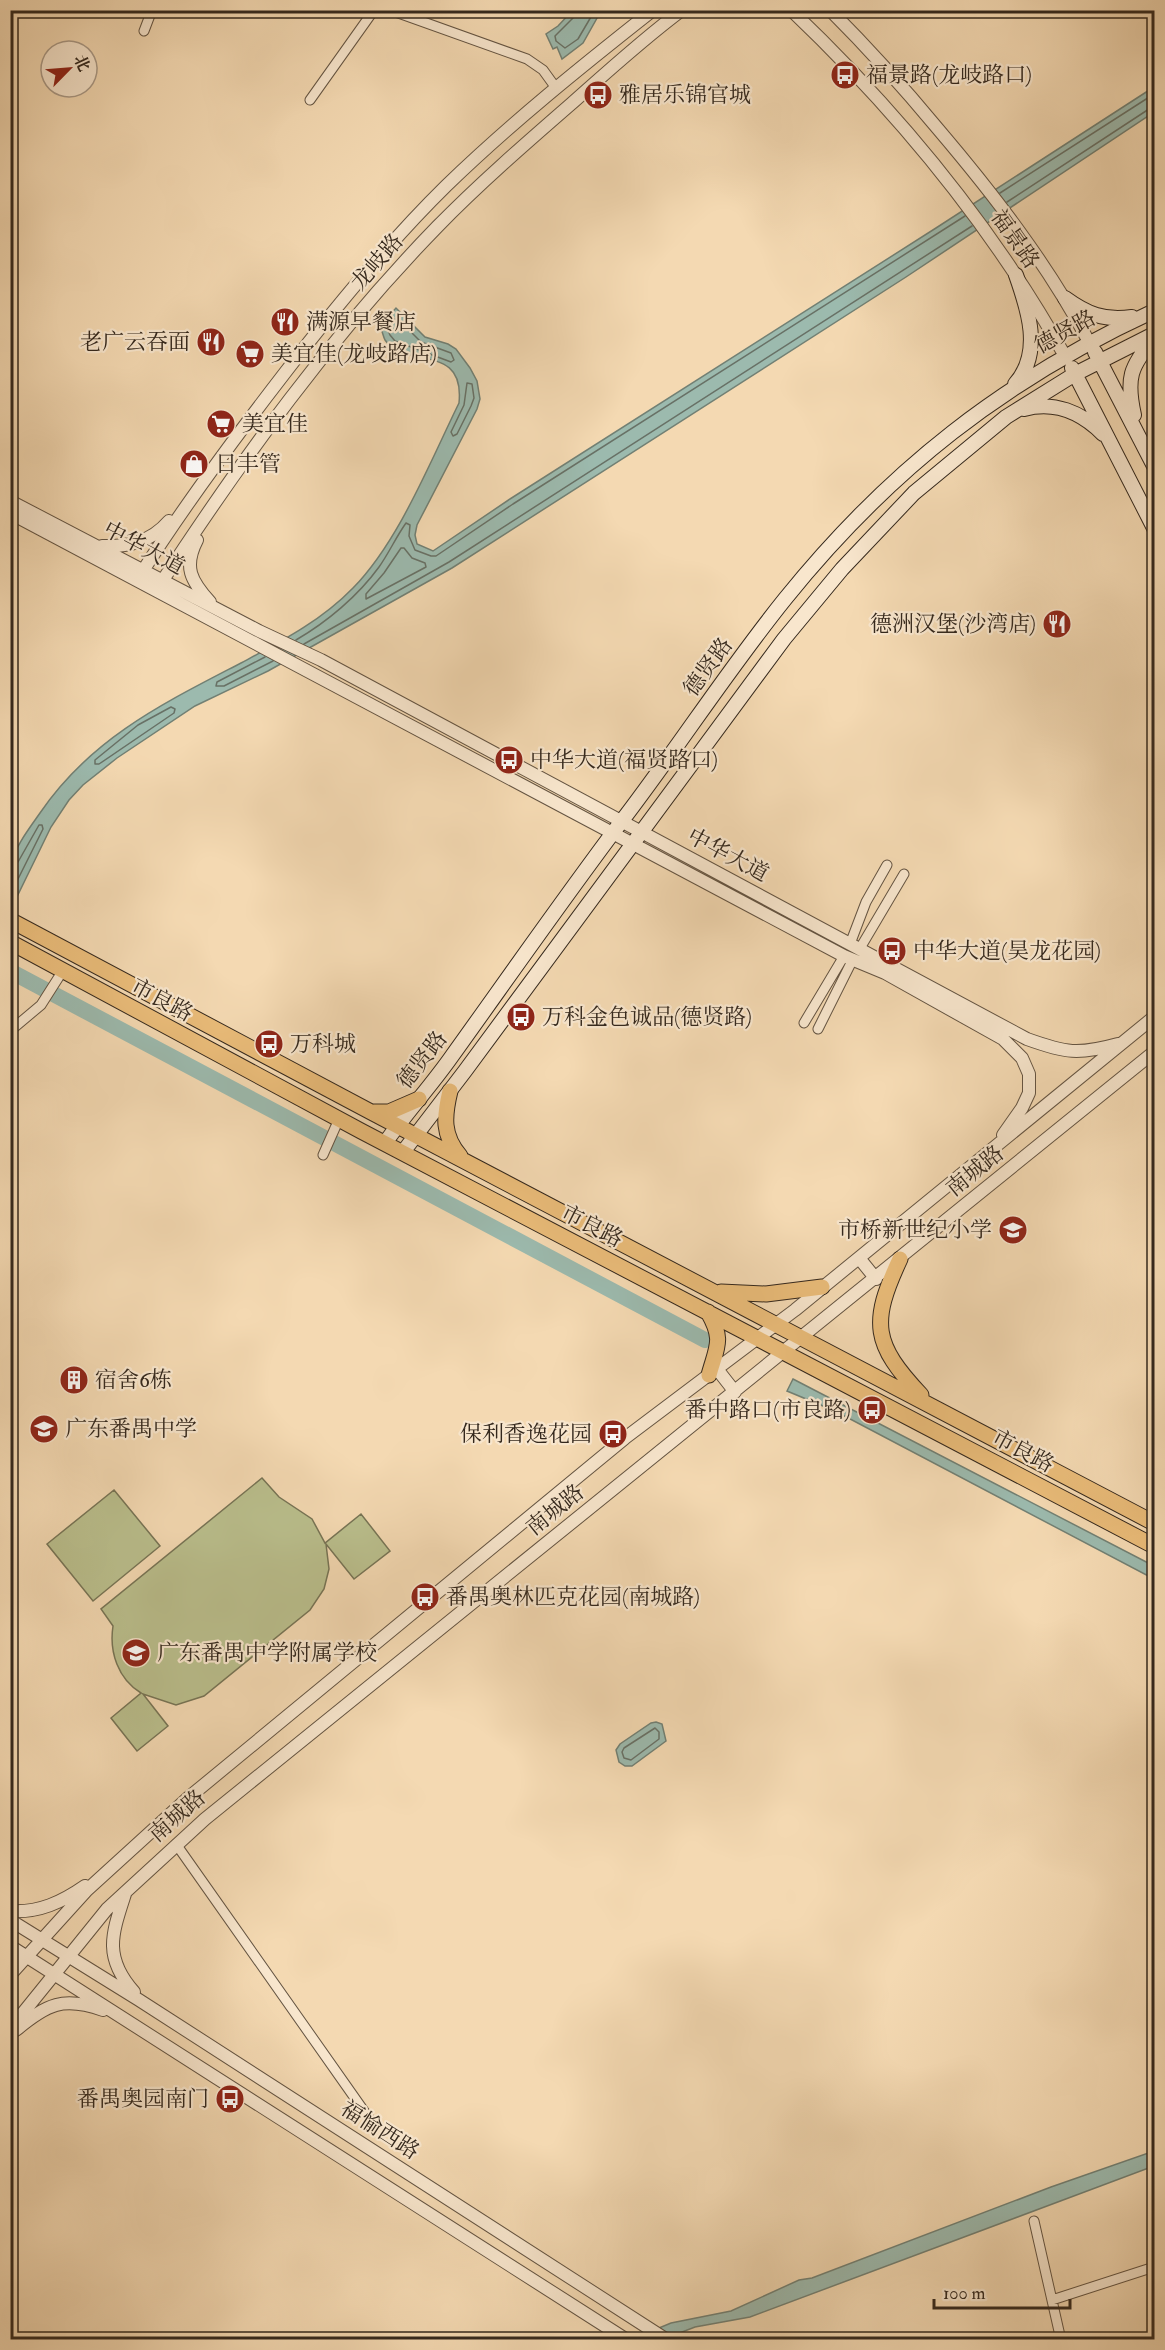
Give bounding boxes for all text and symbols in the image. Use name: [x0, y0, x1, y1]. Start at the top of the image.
north arrow: [39, 39, 99, 99]
text: 北: [69, 52, 94, 75]
bus stop icon: 福景路(龙岐路口): [829, 59, 861, 91]
place label: 福景路(龙岐路口): [866, 61, 1032, 89]
bus stop icon: 雅居乐锦官城: [582, 79, 614, 111]
place label: 雅居乐锦官城: [619, 81, 751, 109]
street label: 福景路: [985, 204, 1045, 274]
street label: 龙岐路: [345, 228, 409, 296]
street label: 德贤路: [1029, 304, 1101, 360]
restaurant icon: 满源早餐店: [269, 306, 301, 338]
place label: 满源早餐店: [306, 308, 416, 336]
restaurant icon: 老广云吞面: [195, 326, 227, 358]
place label: 老广云吞面: [80, 328, 190, 356]
supermarket icon: 美宜佳(龙岐路店): [234, 338, 266, 370]
place label: 美宜佳(龙岐路店): [271, 340, 437, 368]
supermarket icon: 美宜佳: [205, 408, 237, 440]
place label: 美宜佳: [242, 410, 308, 438]
shop icon: 日丰管: [178, 448, 210, 480]
place label: 日丰管: [215, 450, 281, 478]
street label: 中华大道: [99, 515, 189, 581]
restaurant icon: 德洲汉堡(沙湾店): [1041, 608, 1073, 640]
place label: 德洲汉堡(沙湾店): [870, 610, 1036, 638]
street label: 德贤路: [677, 632, 739, 702]
bus stop icon: 中华大道(福贤路口): [493, 744, 525, 776]
place label: 中华大道(福贤路口): [530, 746, 718, 774]
street label: 中华大道: [683, 822, 773, 888]
bus stop icon: 中华大道(昊龙花园): [876, 935, 908, 967]
place label: 中华大道(昊龙花园): [913, 937, 1101, 965]
street label: 市良路: [126, 972, 198, 1028]
bus stop icon: 万科金色诚品(德贤路): [505, 1001, 537, 1033]
place label: 万科金色诚品(德贤路): [542, 1003, 752, 1031]
street label: 德贤路: [391, 1025, 453, 1095]
bus stop icon: 万科城: [253, 1028, 285, 1060]
place label: 万科城: [290, 1030, 356, 1058]
street label: 南城路: [941, 1139, 1009, 1203]
street label: 市良路: [556, 1199, 628, 1253]
school or university icon: 市桥新世纪小学: [997, 1214, 1029, 1246]
place label: 市桥新世纪小学: [838, 1216, 992, 1244]
building icon: 宿舍6栋: [58, 1364, 90, 1396]
place label: 宿舍6栋: [95, 1366, 172, 1394]
bus stop icon: 番中路口(市良路): [856, 1394, 888, 1426]
place label: 番中路口(市良路): [685, 1396, 851, 1424]
school or university icon: 广东番禺中学: [28, 1413, 60, 1445]
place label: 广东番禺中学: [65, 1415, 197, 1443]
bus stop icon: 保利香逸花园: [597, 1418, 629, 1450]
place label: 保利香逸花园: [460, 1420, 592, 1448]
street label: 市良路: [987, 1423, 1059, 1479]
street label: 南城路: [521, 1478, 589, 1542]
bus stop icon: 番禺奥林匹克花园(南城路): [409, 1581, 441, 1613]
place label: 番禺奥林匹克花园(南城路): [446, 1583, 700, 1611]
school or university icon: 广东番禺中学附属学校: [120, 1637, 152, 1669]
place label: 广东番禺中学附属学校: [157, 1639, 377, 1667]
street label: 南城路: [143, 1784, 211, 1848]
bus stop icon: 番禺奥园南门: [214, 2083, 246, 2115]
place label: 番禺奥园南门: [77, 2085, 209, 2113]
street label: 福愉西路: [335, 2094, 425, 2166]
scale bar: [934, 2272, 1070, 2310]
text: 100 m: [943, 2282, 986, 2305]

